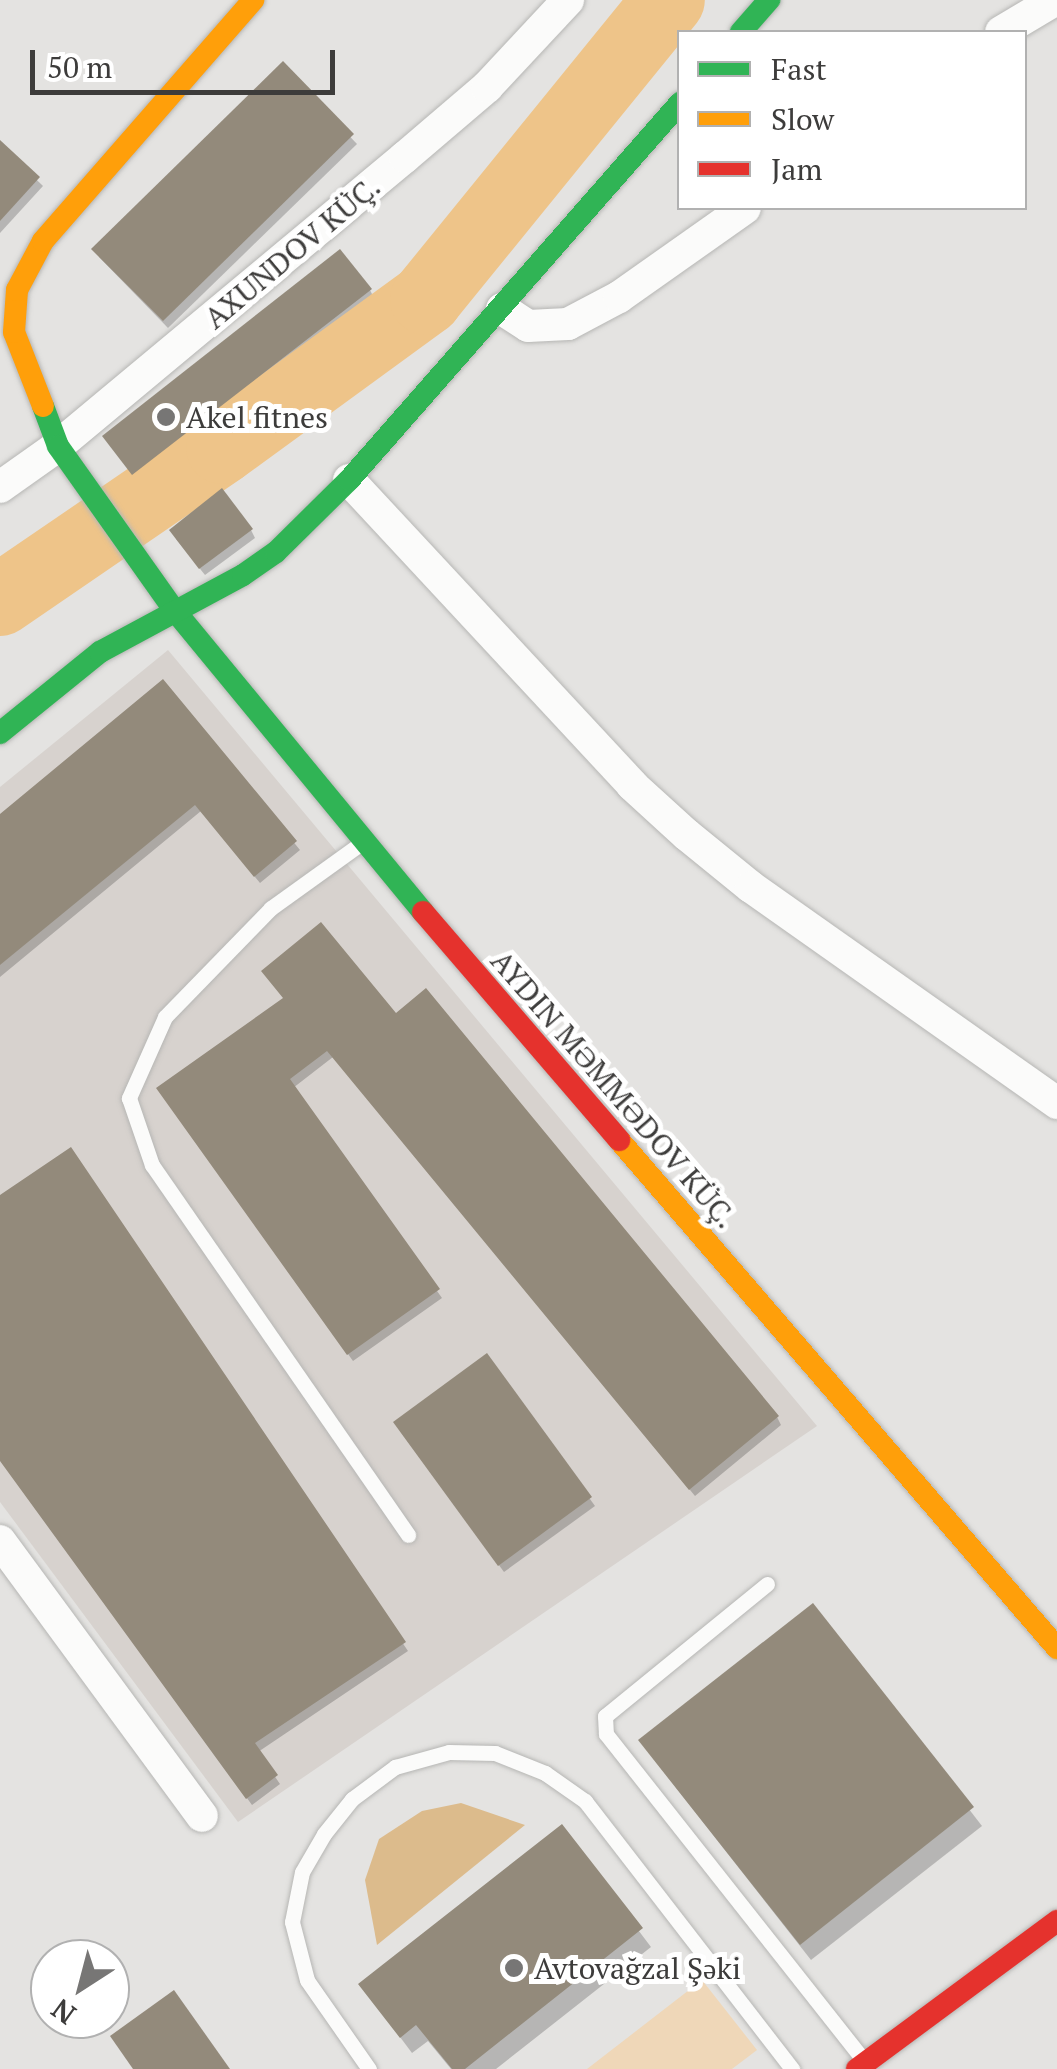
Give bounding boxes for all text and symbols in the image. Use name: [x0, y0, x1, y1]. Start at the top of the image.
scale bar: [35, 30, 340, 92]
legend: [677, 30, 1027, 210]
text: 50 m: [47, 47, 112, 87]
text: Fast: [771, 49, 827, 89]
text: Slow: [771, 99, 834, 139]
text: Jam: [771, 149, 822, 189]
street label: AXUNDOV KÜÇ.: [196, 168, 388, 336]
place label: Akel fitnes: [186, 399, 328, 435]
marker: Akel fitnes: [155, 406, 177, 428]
street label: AYDIN MƏMMƏDOV KÜÇ.: [483, 943, 745, 1235]
north arrow: [30, 1939, 130, 2039]
place label: Avtovağzal Şəki: [534, 1950, 741, 1986]
marker: Avtovağzal Şəki: [503, 1957, 525, 1979]
text: N: [44, 1991, 83, 2033]

